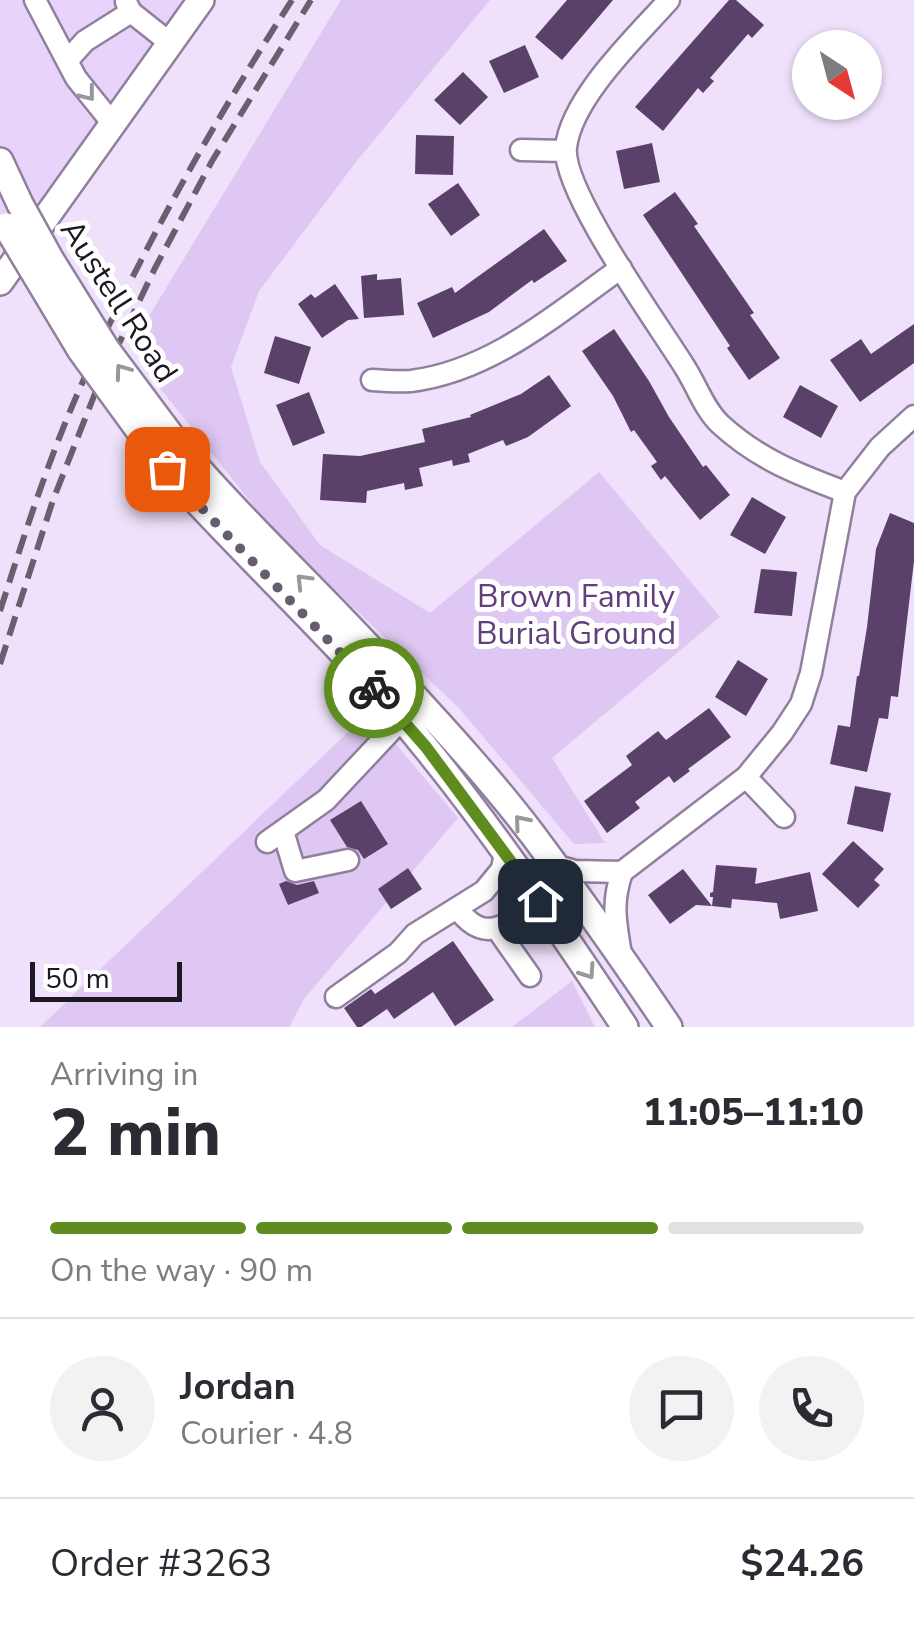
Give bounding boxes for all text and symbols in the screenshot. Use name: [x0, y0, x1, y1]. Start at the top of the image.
north arrow: [792, 30, 882, 120]
map controls: [792, 30, 882, 120]
one-way arrow: [76, 83, 94, 101]
street label: Austell Road: [50, 211, 188, 391]
one-way arrow: [116, 364, 133, 382]
pin: [125, 427, 210, 512]
icon: bag: [140, 442, 195, 497]
one-way arrow: [297, 574, 315, 592]
park label: Brown Family Burial Ground: [476, 575, 676, 655]
courier: [324, 638, 424, 738]
icon: bike: [347, 661, 402, 716]
one-way arrow: [515, 815, 533, 833]
pin: [498, 859, 583, 944]
icon: home: [513, 874, 568, 929]
scale bar: [30, 957, 182, 1001]
text: 50 m: [45, 960, 110, 998]
one-way arrow: [576, 961, 595, 979]
text: Arriving in: [50, 1053, 198, 1096]
text: 11:05–11:10: [643, 1087, 864, 1138]
text: 2 min: [50, 1089, 221, 1178]
text: On the way · 90 m: [50, 1249, 313, 1292]
button: person: [50, 1356, 155, 1461]
button: chat: [629, 1356, 734, 1461]
button: phone: [759, 1356, 864, 1461]
text: Jordan: [180, 1361, 296, 1412]
text: Courier · 4.8: [180, 1412, 353, 1455]
text: Order #3263: [50, 1538, 272, 1589]
text: $24.26: [741, 1538, 864, 1589]

